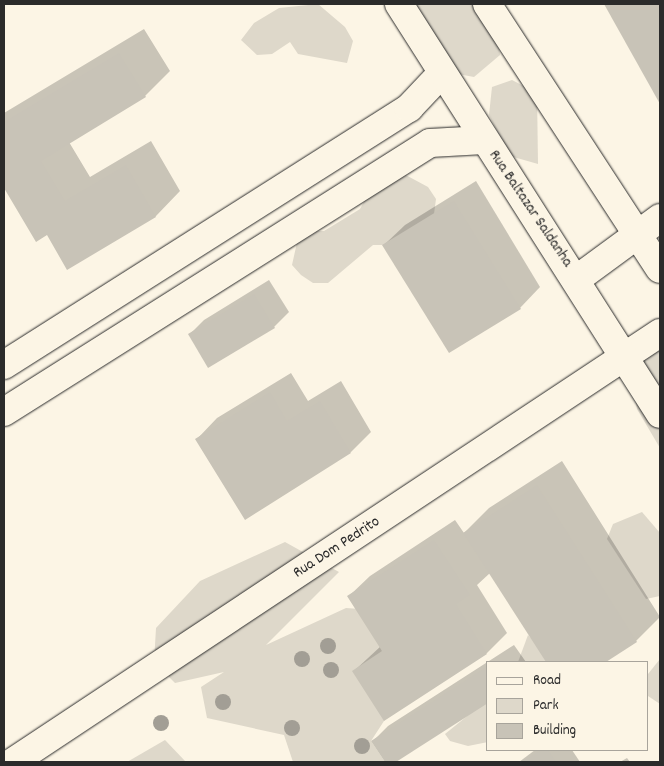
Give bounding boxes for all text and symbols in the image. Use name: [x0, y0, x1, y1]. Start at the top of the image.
street label: Rua Baltazar Saldanha: [484, 147, 576, 271]
street label: Rua Dom Pedrito: [290, 513, 384, 583]
legend: [487, 661, 649, 751]
text: Road: [533, 670, 561, 692]
text: Park: [533, 695, 559, 717]
text: Building: [533, 720, 576, 742]

